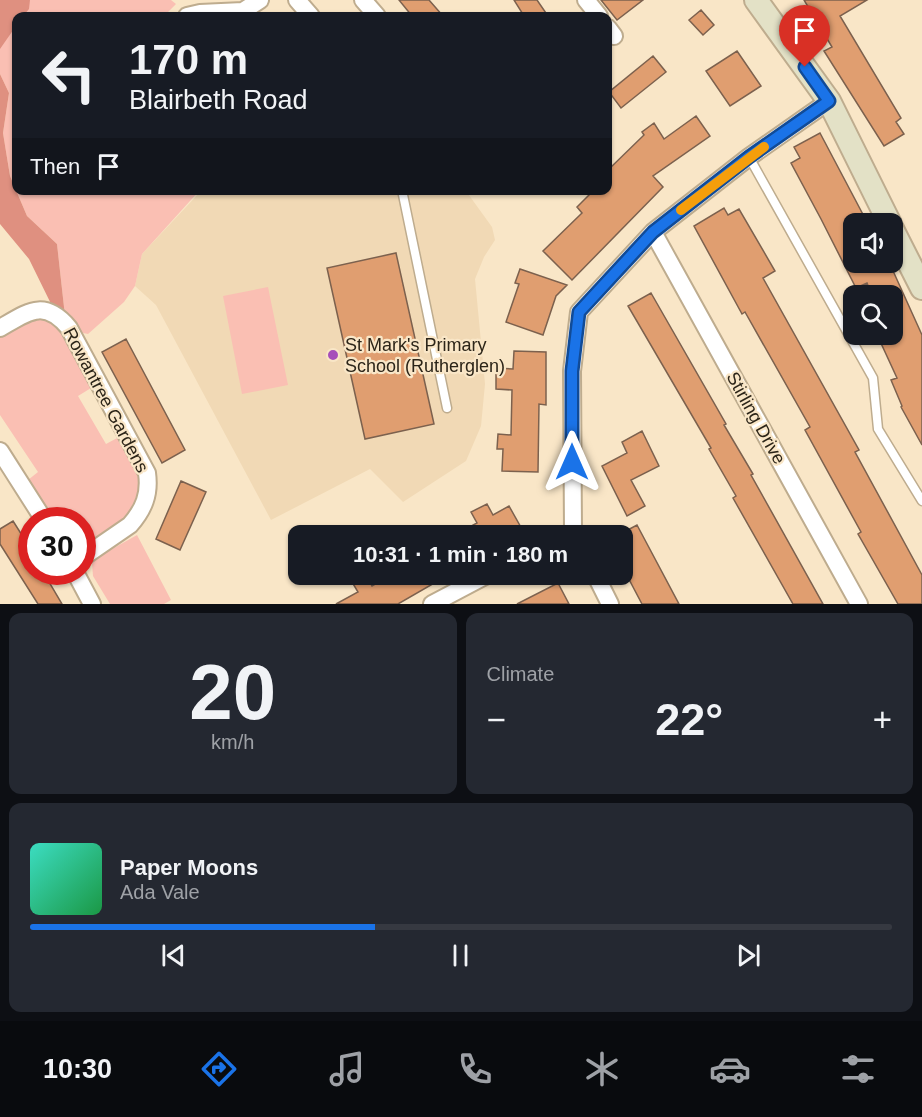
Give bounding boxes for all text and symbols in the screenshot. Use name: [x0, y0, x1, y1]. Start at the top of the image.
pin: [779, 5, 830, 67]
icon: arrive: [788, 14, 821, 47]
icon: left: [30, 36, 108, 114]
text: 170 m: [129, 36, 248, 83]
text: Blairbeth Road: [129, 85, 308, 115]
icon: arrive: [92, 150, 125, 183]
text: Then: [30, 154, 80, 179]
map controls: [843, 213, 903, 345]
button: sound: [843, 213, 903, 273]
button: search: [843, 285, 903, 345]
street label: Rowantree Gardens: [59, 324, 153, 476]
place label: St Mark's Primary School (Rutherglen): [345, 335, 505, 376]
marker: St Mark's Primary School (Rutherglen): [326, 348, 340, 362]
street label: Stirling Drive: [723, 369, 789, 467]
position arrow: [540, 430, 604, 494]
speed limit sign: 30: [18, 507, 96, 585]
text: 10:31 · 1 min · 180 m: [353, 542, 568, 567]
text: 20: [189, 648, 276, 736]
text: Climate: [487, 663, 554, 685]
text: 22°: [655, 694, 723, 745]
text: −: [487, 701, 506, 738]
text: +: [873, 701, 892, 738]
text: km/h: [211, 731, 254, 753]
text: Paper Moons: [120, 855, 258, 880]
text: Ada Vale: [120, 881, 200, 903]
icon: previous: [157, 939, 190, 972]
icon: pause: [444, 939, 477, 972]
icon: next: [732, 939, 765, 972]
icon: directions: [198, 1048, 240, 1090]
icon: music: [326, 1048, 368, 1090]
icon: phone: [454, 1048, 496, 1090]
icon: climate: [581, 1048, 623, 1090]
icon: car: [709, 1048, 751, 1090]
icon: filters: [837, 1048, 879, 1090]
text: 10:30: [43, 1054, 112, 1084]

